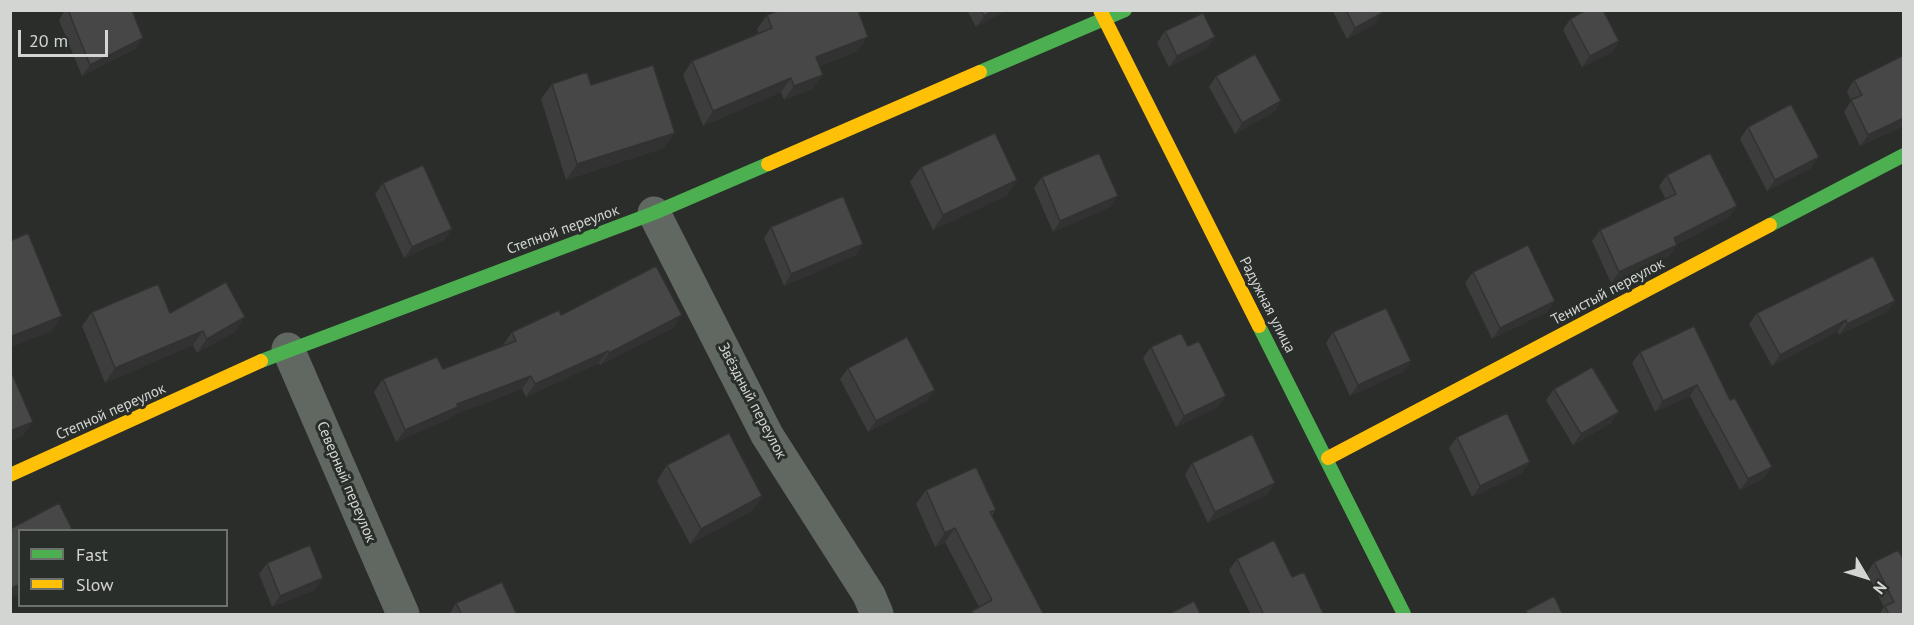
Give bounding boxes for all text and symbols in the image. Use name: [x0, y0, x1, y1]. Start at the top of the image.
scale bar: [21, 18, 111, 56]
text: 20 m: [29, 29, 68, 52]
street label: Степной переулок: [504, 201, 622, 259]
street label: Радужная улица: [1235, 254, 1299, 356]
street label: Тенистый переулок: [1548, 255, 1668, 329]
street label: Звёздный переулок: [714, 340, 790, 462]
street label: Степной переулок: [53, 380, 169, 444]
street label: Северный переулок: [312, 419, 380, 545]
legend: [18, 529, 228, 607]
text: Fast: [76, 543, 108, 566]
north arrow: [1836, 547, 1896, 607]
text: Slow: [76, 573, 114, 596]
text: N: [1869, 578, 1891, 598]

